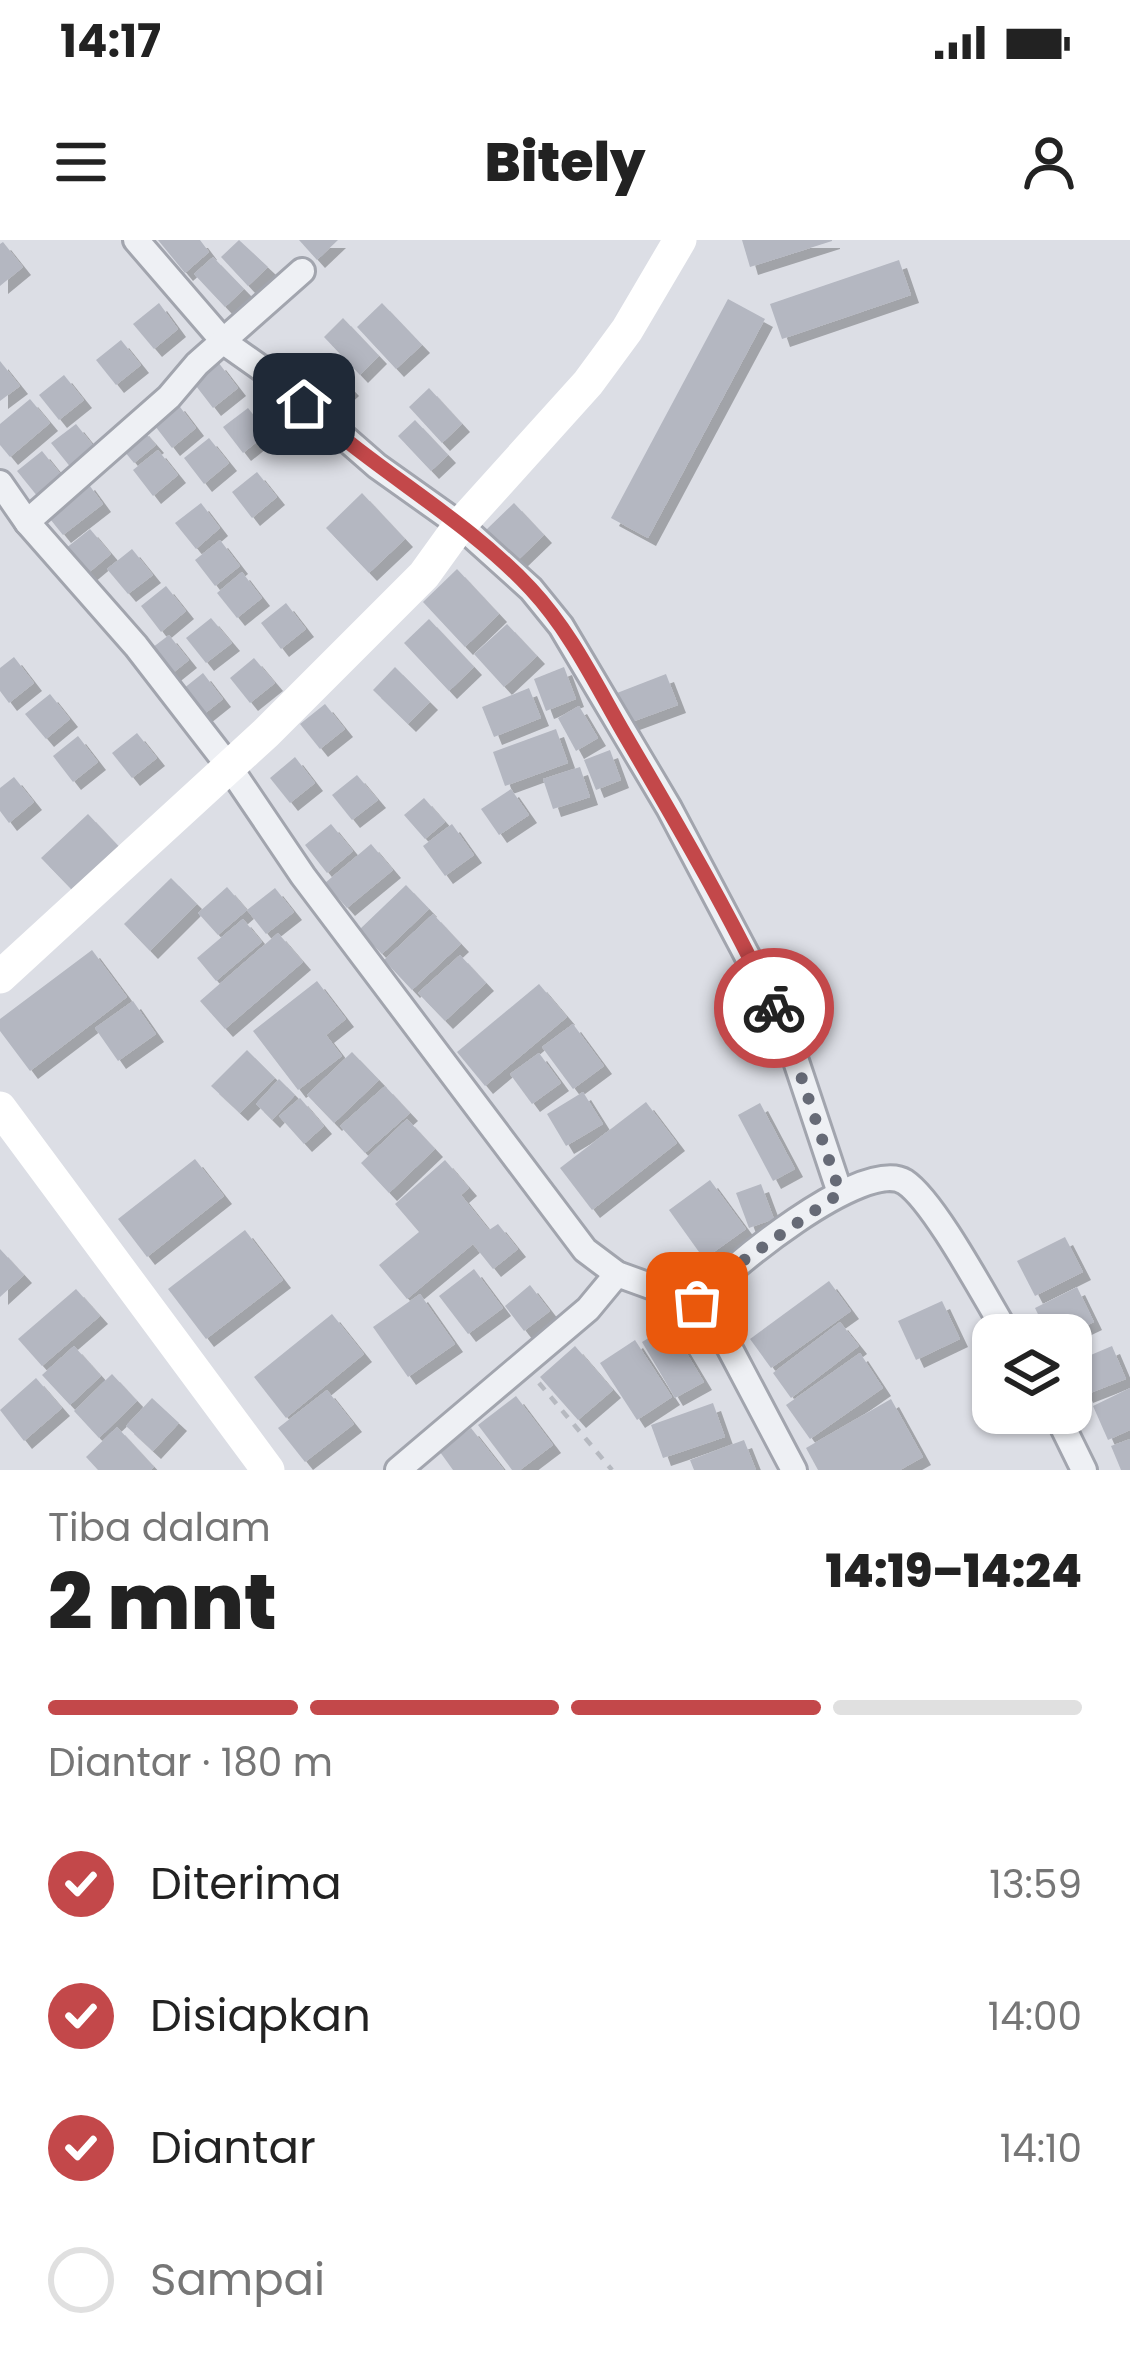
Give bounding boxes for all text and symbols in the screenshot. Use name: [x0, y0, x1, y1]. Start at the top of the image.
text: 14:17: [60, 10, 161, 73]
text: Bitely: [485, 124, 645, 200]
icon: menu: [48, 129, 114, 195]
icon: person: [1016, 129, 1082, 195]
pin: [253, 353, 355, 455]
icon: home: [271, 371, 337, 437]
courier: [714, 948, 834, 1068]
icon: bike: [741, 975, 807, 1041]
pin: [646, 1252, 748, 1354]
icon: bag: [664, 1270, 730, 1336]
map controls: [972, 1314, 1092, 1434]
button: layers: [972, 1314, 1092, 1434]
text: Tiba dalam: [48, 1500, 271, 1555]
text: 14:19–14:24: [825, 1540, 1082, 1603]
text: 2 mnt: [48, 1547, 277, 1656]
text: Diantar · 180 m: [48, 1735, 333, 1790]
icon: check: [48, 1851, 114, 1917]
text: Diterima: [150, 1852, 342, 1915]
text: 13:59: [989, 1857, 1082, 1912]
icon: check: [48, 1983, 114, 2049]
text: Disiapkan: [150, 1984, 371, 2047]
text: 14:00: [988, 1989, 1082, 2044]
icon: check: [48, 2115, 114, 2181]
text: Diantar: [150, 2116, 316, 2179]
text: 14:10: [1000, 2121, 1082, 2176]
text: Sampai: [150, 2248, 325, 2311]

